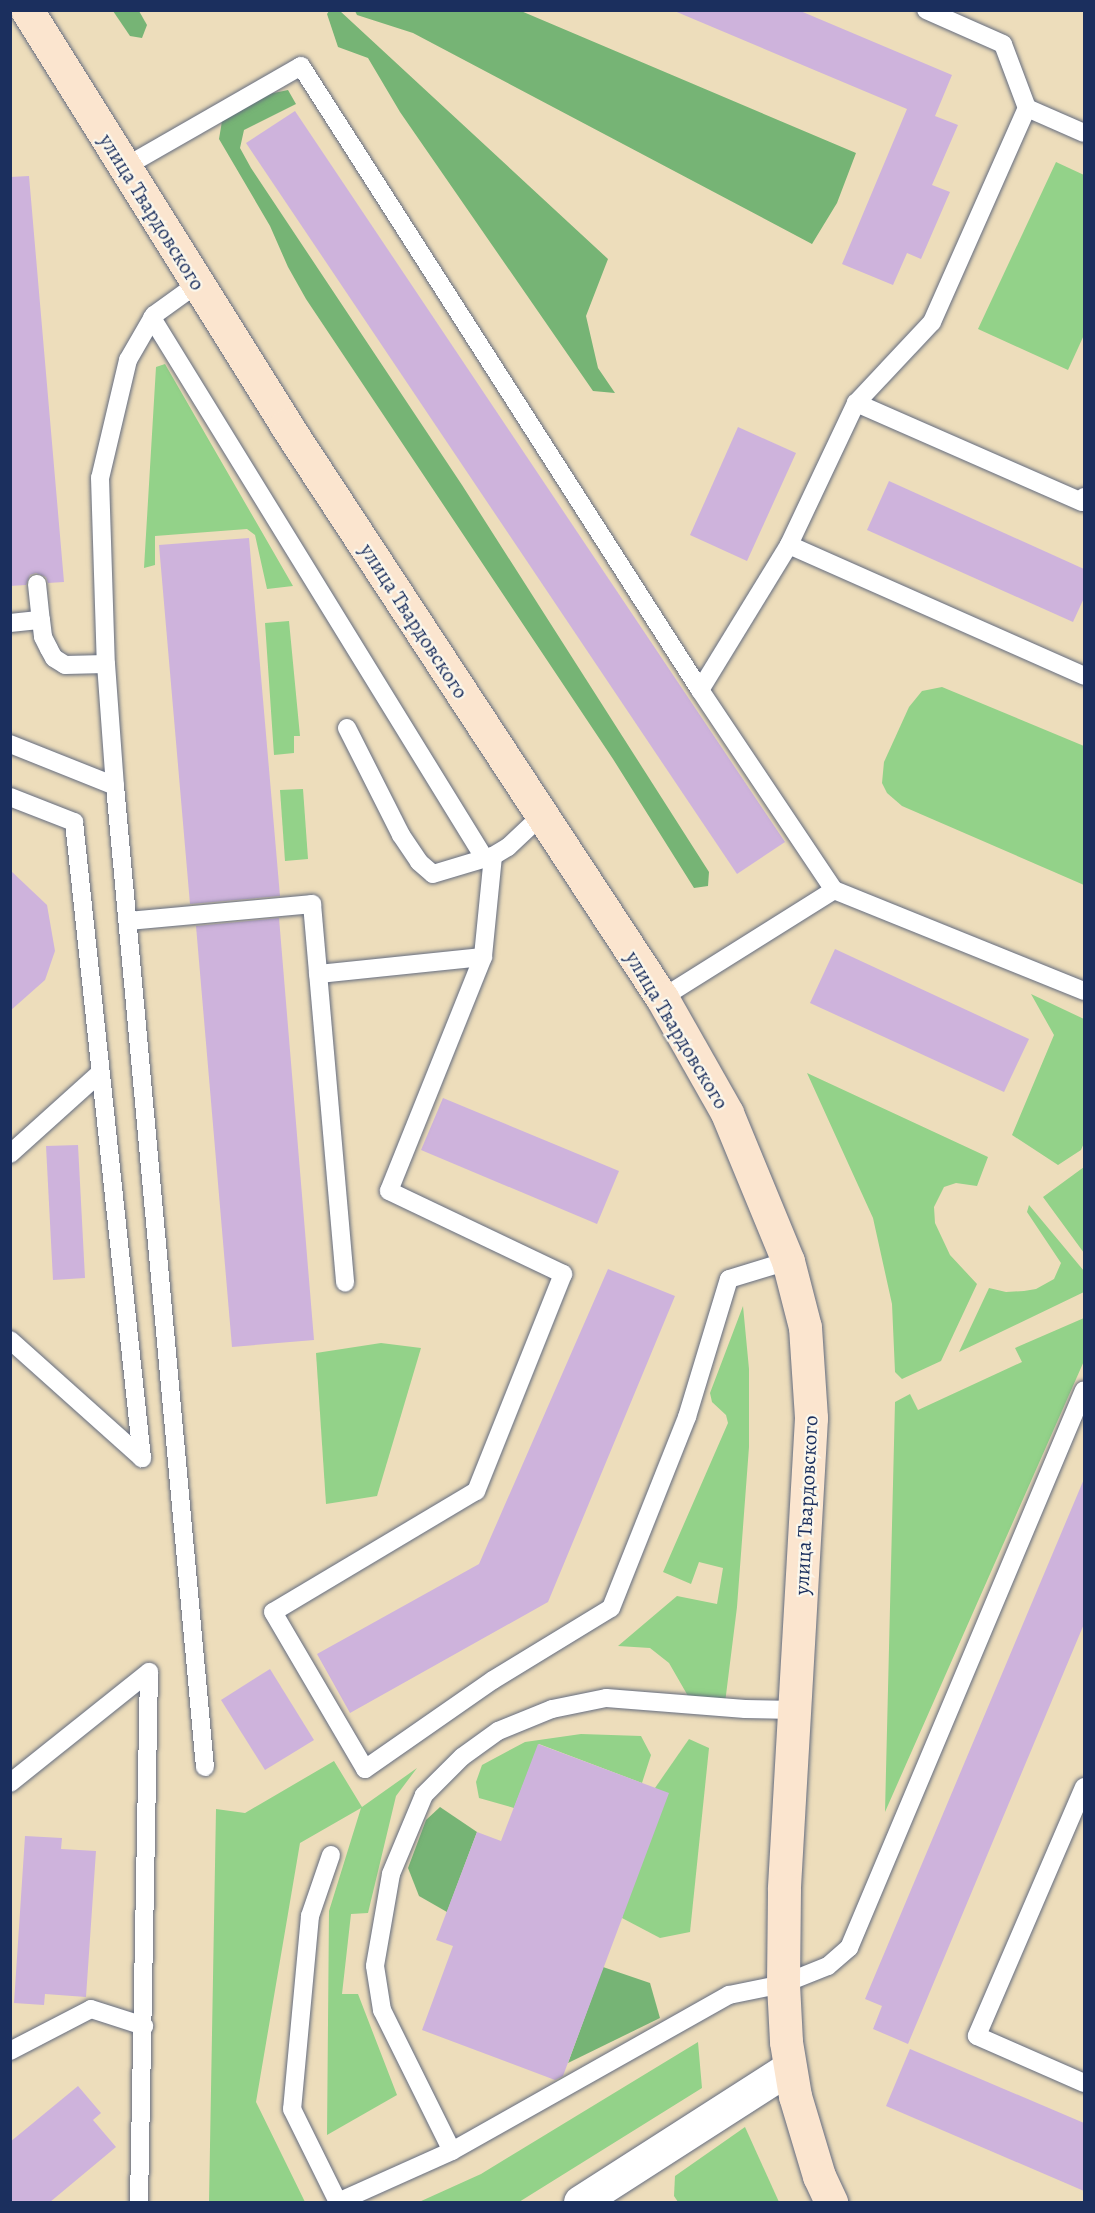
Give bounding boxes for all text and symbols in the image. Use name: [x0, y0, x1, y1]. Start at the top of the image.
street label: улица Твардовского: [94, 129, 210, 295]
street label: улица Твардовского: [354, 539, 474, 703]
street label: улица Твардовского: [620, 946, 734, 1114]
street label: улица Твардовского: [789, 1415, 823, 1595]

